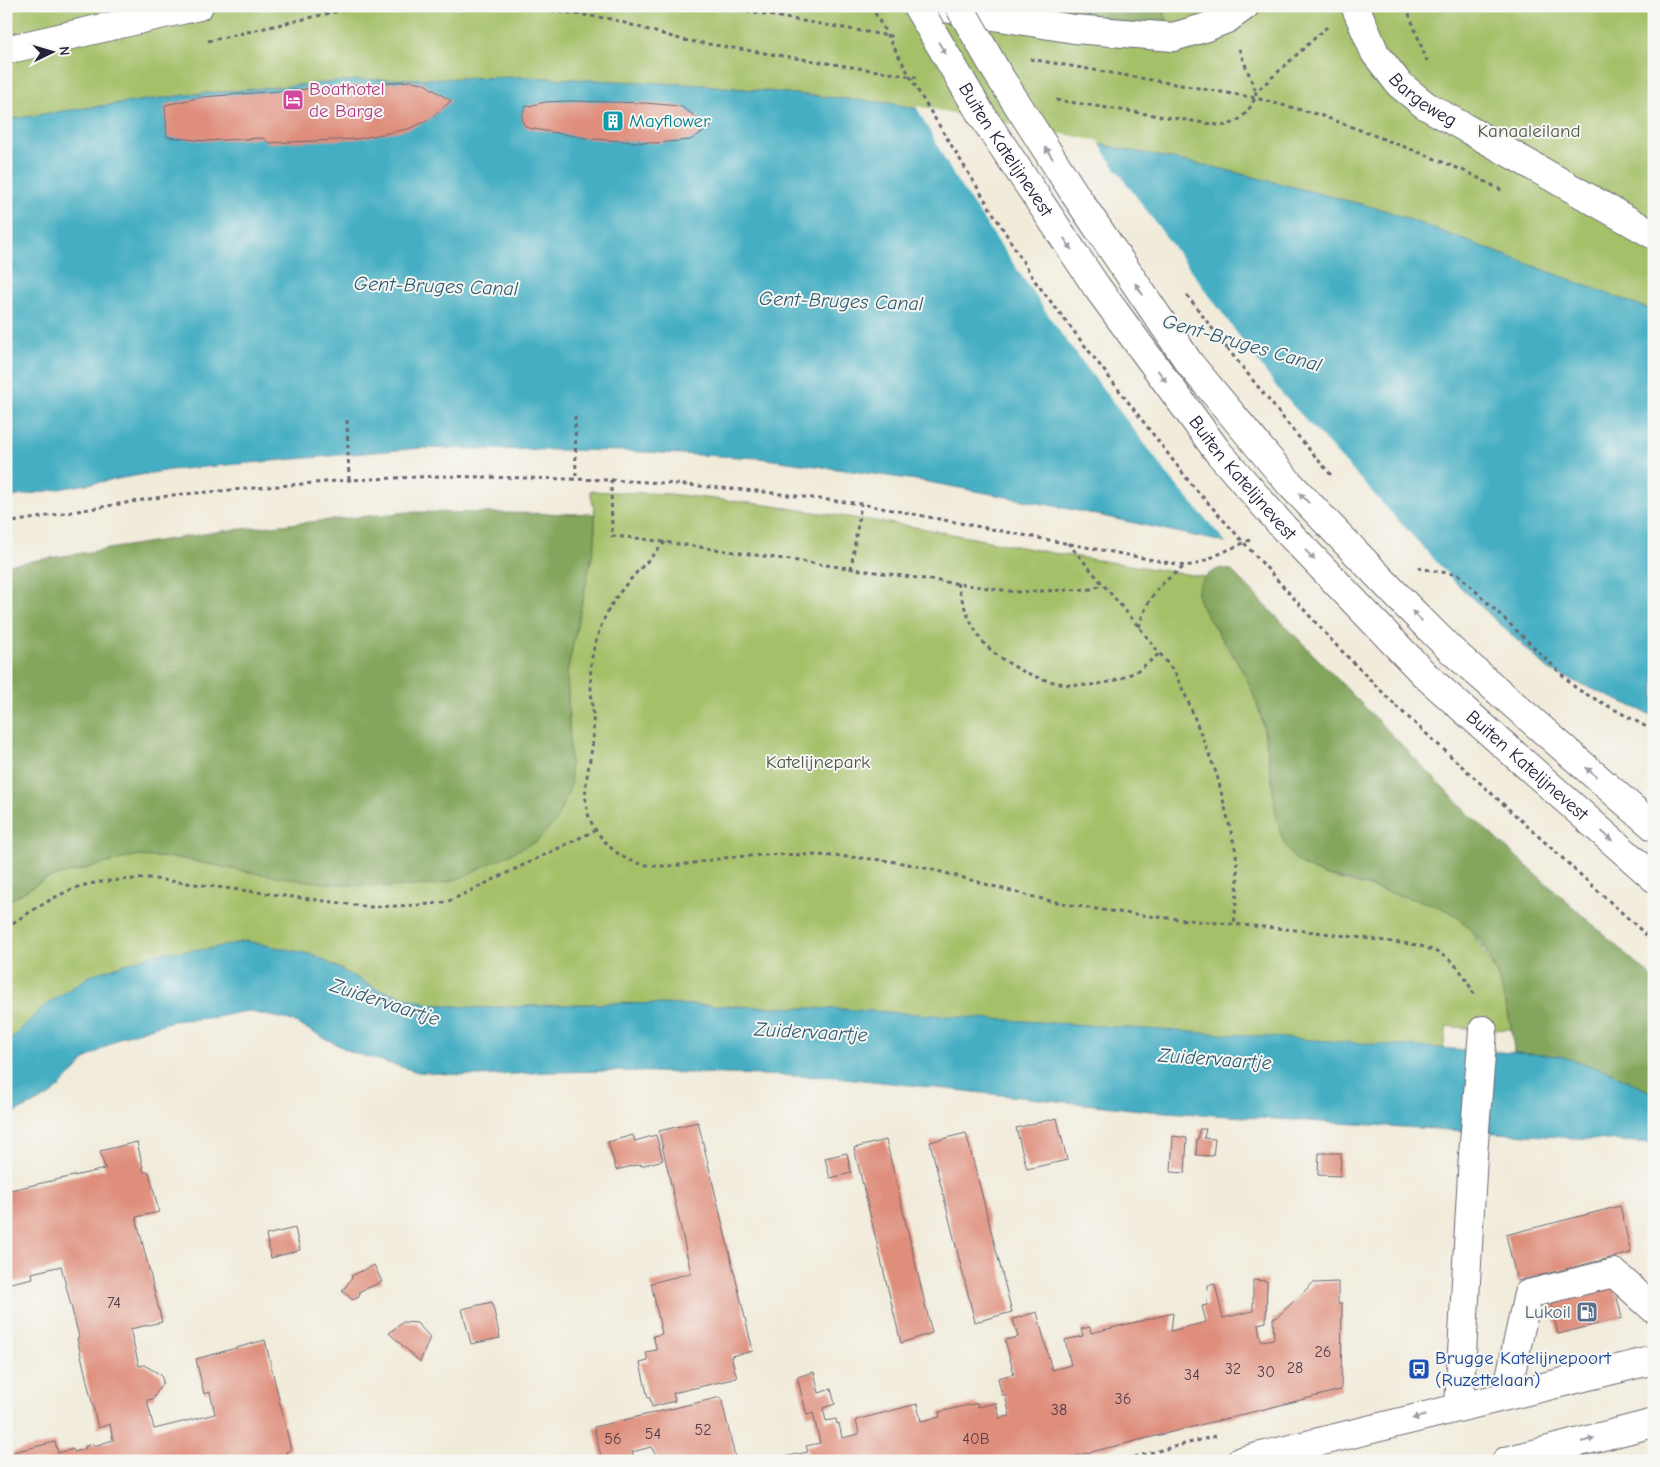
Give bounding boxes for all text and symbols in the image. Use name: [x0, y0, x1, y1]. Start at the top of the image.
north arrow: [28, 28, 78, 78]
one-way arrow: [937, 42, 946, 55]
text: N: [56, 46, 73, 56]
street label: Bargeweg: [1384, 69, 1461, 132]
place label: Boathotel de Barge: [309, 78, 385, 122]
street label: Buiten Katelijnevest: [954, 79, 1058, 221]
hotel icon: Boathotel de Barge: [281, 88, 305, 112]
building icon: Mayflower: [601, 109, 625, 133]
place label: Mayflower: [629, 110, 711, 132]
park label: Kanaaleiland: [1477, 120, 1581, 142]
one-way arrow: [1044, 147, 1054, 160]
one-way arrow: [1063, 237, 1072, 250]
water label: Gent-Bruges Canal: [353, 272, 519, 300]
one-way arrow: [1134, 282, 1144, 295]
water label: Gent-Bruges Canal: [758, 287, 924, 315]
water label: Gent-Bruges Canal: [1160, 309, 1325, 377]
one-way arrow: [1157, 369, 1167, 383]
street label: Buiten Katelijnevest: [1184, 411, 1301, 545]
one-way arrow: [1298, 493, 1310, 505]
one-way arrow: [1304, 548, 1316, 560]
one-way arrow: [1411, 610, 1423, 622]
street label: Buiten Katelijnevest: [1462, 706, 1593, 826]
park label: Katelijnepark: [766, 751, 871, 773]
one-way arrow: [1585, 766, 1597, 778]
one-way arrow: [1600, 830, 1612, 842]
water label: Zuidervaartje: [326, 973, 443, 1031]
water label: Zuidervaartje: [753, 1017, 868, 1046]
water label: Zuidervaartje: [1156, 1043, 1273, 1074]
house number: 74: [107, 1294, 121, 1312]
fuel station icon: Lukoil: [1575, 1300, 1599, 1324]
place label: Lukoil: [1525, 1301, 1571, 1323]
house number: 26: [1314, 1343, 1332, 1361]
place label: Brugge Katelijnepoort (Ruzettelaan): [1435, 1347, 1612, 1391]
bus stop icon: Brugge Katelijnepoort (Ruzettelaan): [1407, 1357, 1431, 1381]
house number: 28: [1287, 1359, 1303, 1377]
house number: 32: [1225, 1360, 1241, 1378]
house number: 30: [1257, 1363, 1275, 1381]
house number: 34: [1184, 1366, 1200, 1384]
house number: 36: [1115, 1390, 1131, 1408]
house number: 38: [1051, 1401, 1067, 1419]
one-way arrow: [1412, 1413, 1427, 1421]
house number: 52: [694, 1421, 712, 1439]
house number: 54: [645, 1425, 661, 1443]
house number: 56: [604, 1430, 622, 1448]
house number: 40B: [962, 1430, 990, 1448]
one-way arrow: [1580, 1436, 1595, 1444]

